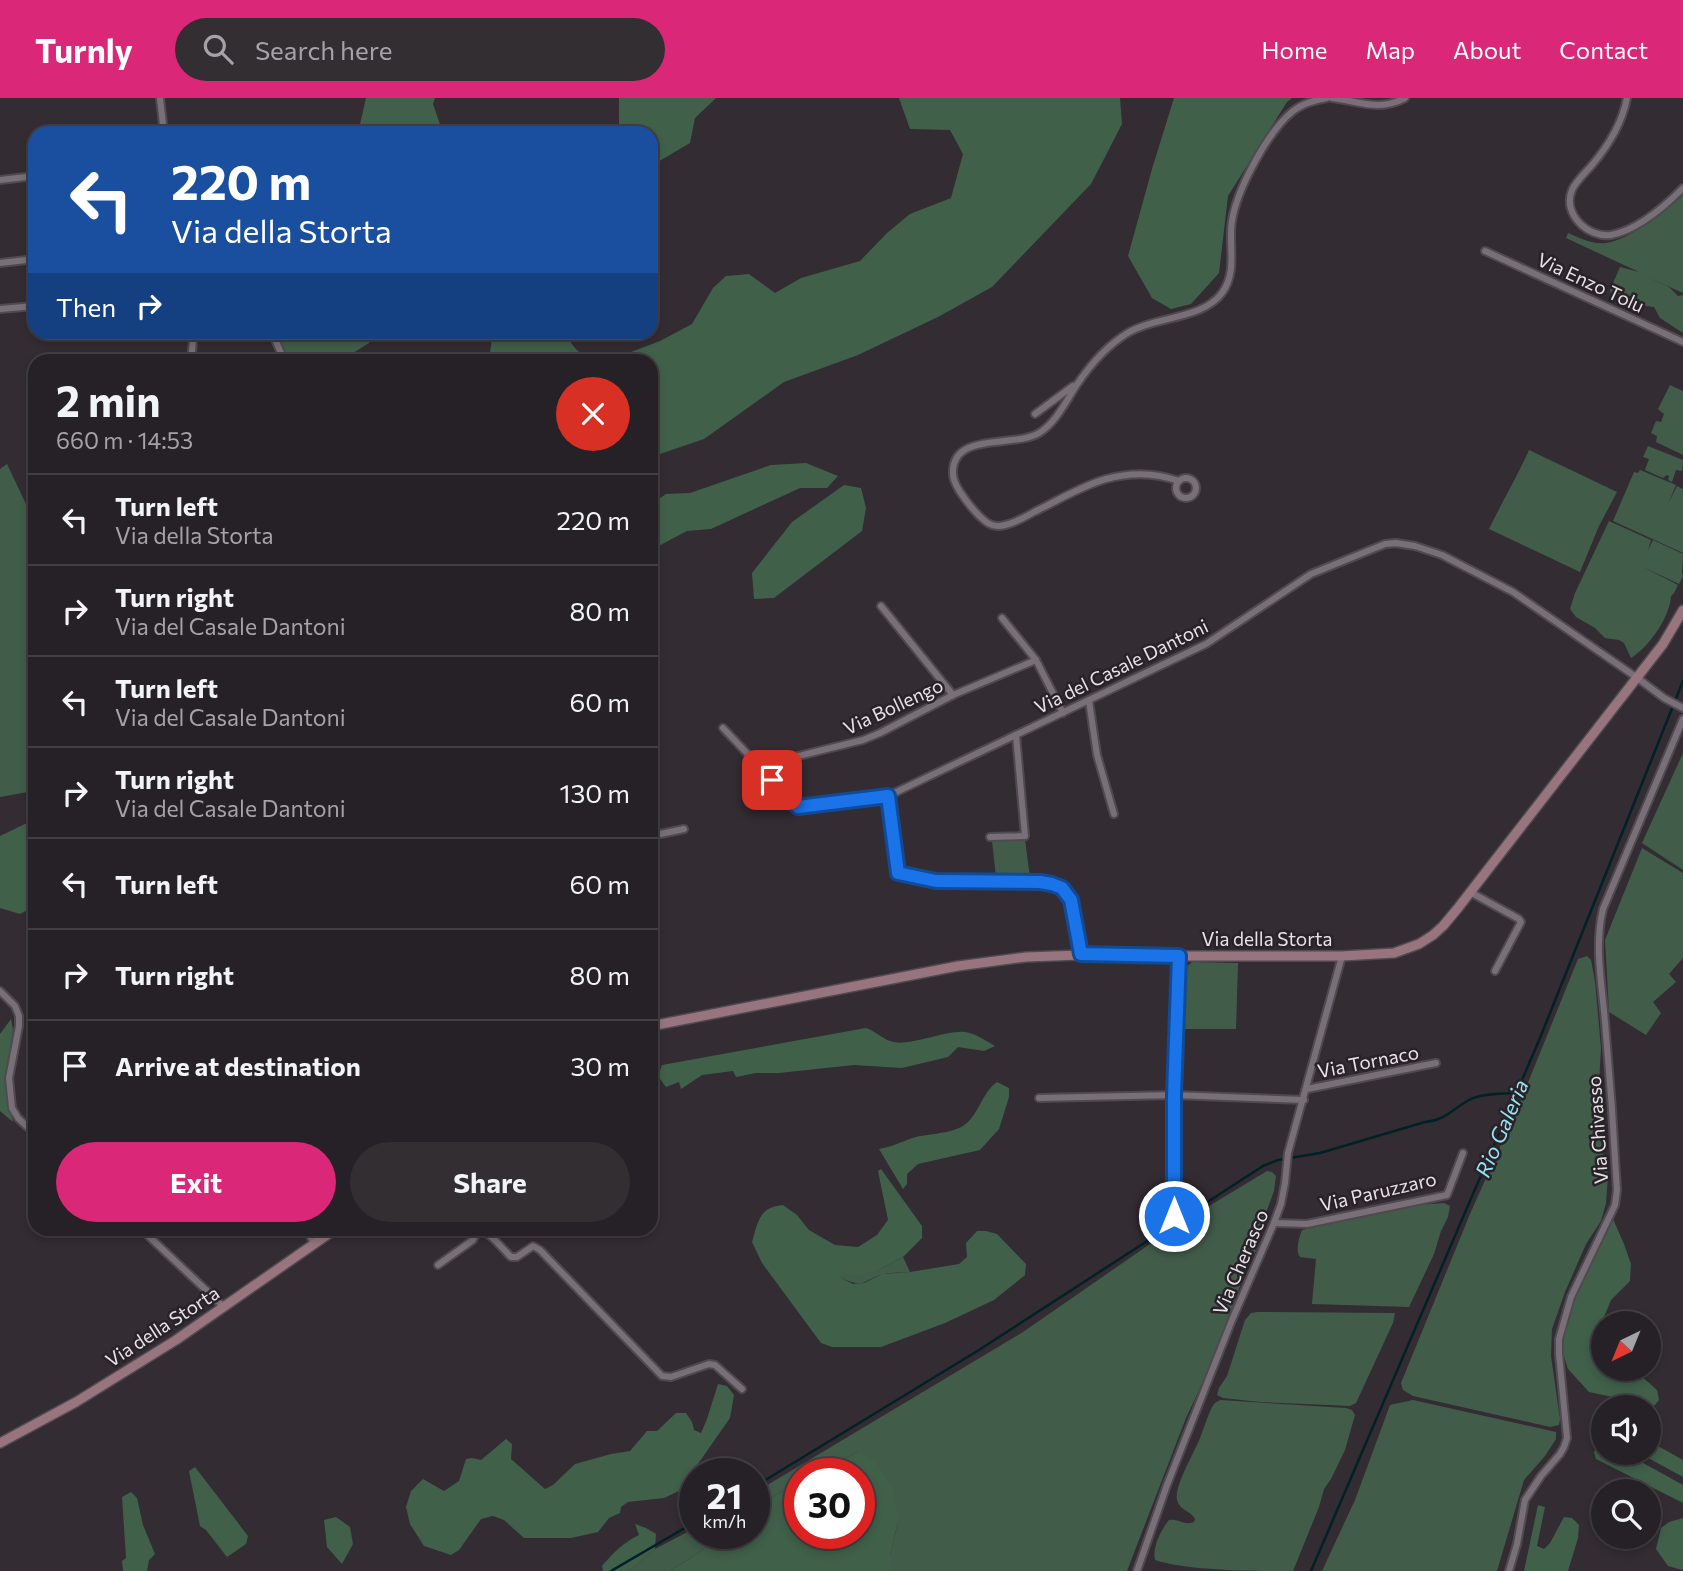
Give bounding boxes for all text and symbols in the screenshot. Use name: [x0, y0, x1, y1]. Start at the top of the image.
search box: [175, 18, 665, 81]
text: Turnly: [35, 29, 133, 70]
icon: search: [199, 30, 237, 68]
text: Search here: [255, 34, 392, 65]
text: Home: [1262, 35, 1328, 64]
text: Map: [1366, 35, 1415, 64]
text: About: [1453, 35, 1521, 64]
text: Contact: [1559, 35, 1648, 64]
text: 220 m: [171, 150, 311, 210]
icon: left: [56, 154, 147, 245]
text: Via della Storta: [171, 210, 392, 250]
street label: Via Enzo Tolu: [1534, 247, 1648, 317]
icon: right: [130, 287, 168, 325]
text: Then: [56, 291, 116, 322]
text: 2 min: [56, 374, 161, 426]
button: close: [556, 377, 630, 451]
text: 660 m · 14:53: [56, 426, 193, 454]
text: Turn left: [115, 490, 218, 521]
icon: left: [56, 501, 94, 539]
text: 220 m: [557, 504, 630, 535]
text: Via della Storta: [115, 521, 274, 549]
text: Turn right: [115, 581, 234, 612]
icon: right: [56, 592, 94, 630]
text: 80 m: [570, 595, 630, 626]
text: Via del Casale Dantoni: [115, 612, 346, 640]
street label: Via del Casale Dantoni: [1030, 614, 1212, 718]
text: Turn left: [115, 672, 218, 703]
street label: Via Bollengo: [840, 673, 946, 739]
icon: left: [56, 683, 94, 721]
text: 60 m: [570, 686, 630, 717]
text: Via del Casale Dantoni: [115, 703, 346, 731]
pin: [742, 750, 802, 810]
icon: arrive: [753, 761, 791, 799]
text: Turn right: [115, 763, 234, 794]
icon: right: [56, 774, 94, 812]
text: 130 m: [559, 777, 630, 808]
text: Via del Casale Dantoni: [115, 794, 346, 822]
icon: left: [56, 865, 94, 903]
text: Turn left: [115, 868, 218, 899]
text: 60 m: [570, 868, 630, 899]
street label: Via della Storta: [1201, 927, 1333, 950]
icon: right: [56, 956, 94, 994]
text: Turn right: [115, 959, 234, 990]
text: 80 m: [570, 959, 630, 990]
street label: Via Tornaco: [1315, 1040, 1421, 1082]
icon: arrive: [56, 1047, 94, 1085]
text: Arrive at destination: [115, 1050, 361, 1081]
text: 30 m: [571, 1050, 630, 1081]
water label: Rio Galeria: [1469, 1075, 1533, 1181]
street label: Via Chivasso: [1582, 1075, 1612, 1185]
button: Exit: [56, 1142, 336, 1222]
button: Share: [350, 1142, 630, 1222]
street label: Via Paruzzaro: [1317, 1166, 1439, 1216]
position arrow: [1137, 1179, 1211, 1253]
street label: Via Cherasco: [1207, 1206, 1273, 1318]
street label: Via della Storta: [101, 1281, 223, 1371]
north arrow: [1591, 1311, 1661, 1381]
map controls: [1591, 1311, 1661, 1549]
button: sound: [1591, 1395, 1661, 1465]
speed limit sign: 30: [784, 1458, 875, 1549]
text: 21: [707, 1473, 742, 1516]
button: search: [1591, 1479, 1661, 1549]
text: km/h: [703, 1510, 746, 1532]

